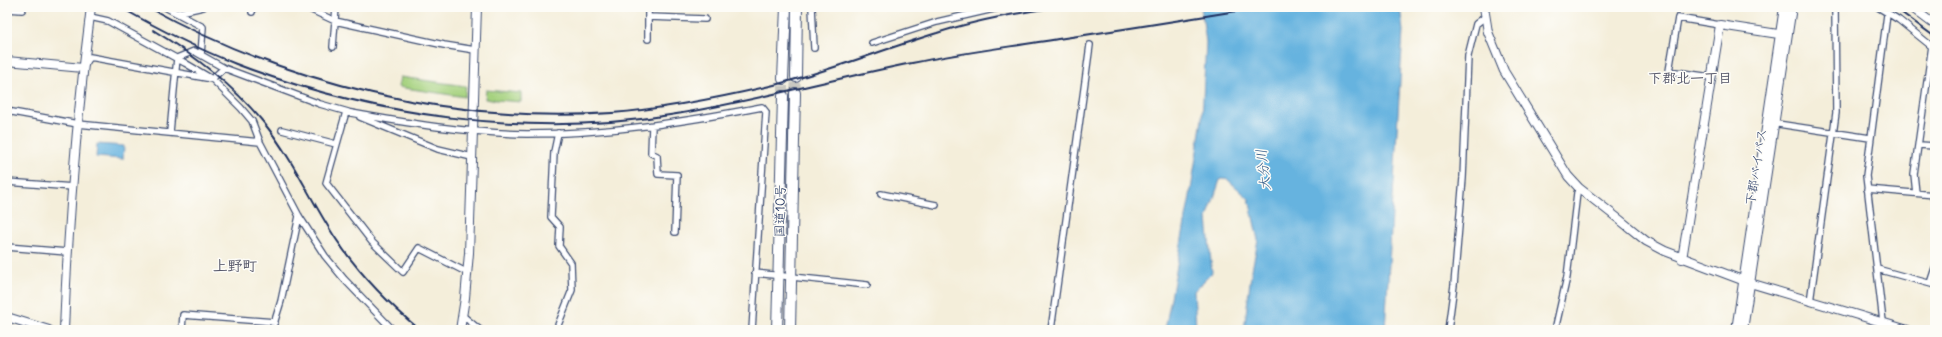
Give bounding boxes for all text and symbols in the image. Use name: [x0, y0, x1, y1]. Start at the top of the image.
district label: 下郡北一丁目: [1648, 69, 1732, 87]
street label: 下郡バイパス: [1742, 127, 1770, 207]
water label: 大分川: [1252, 148, 1274, 192]
street label: 国道10号: [771, 184, 789, 238]
district label: 上野町: [212, 256, 258, 275]

